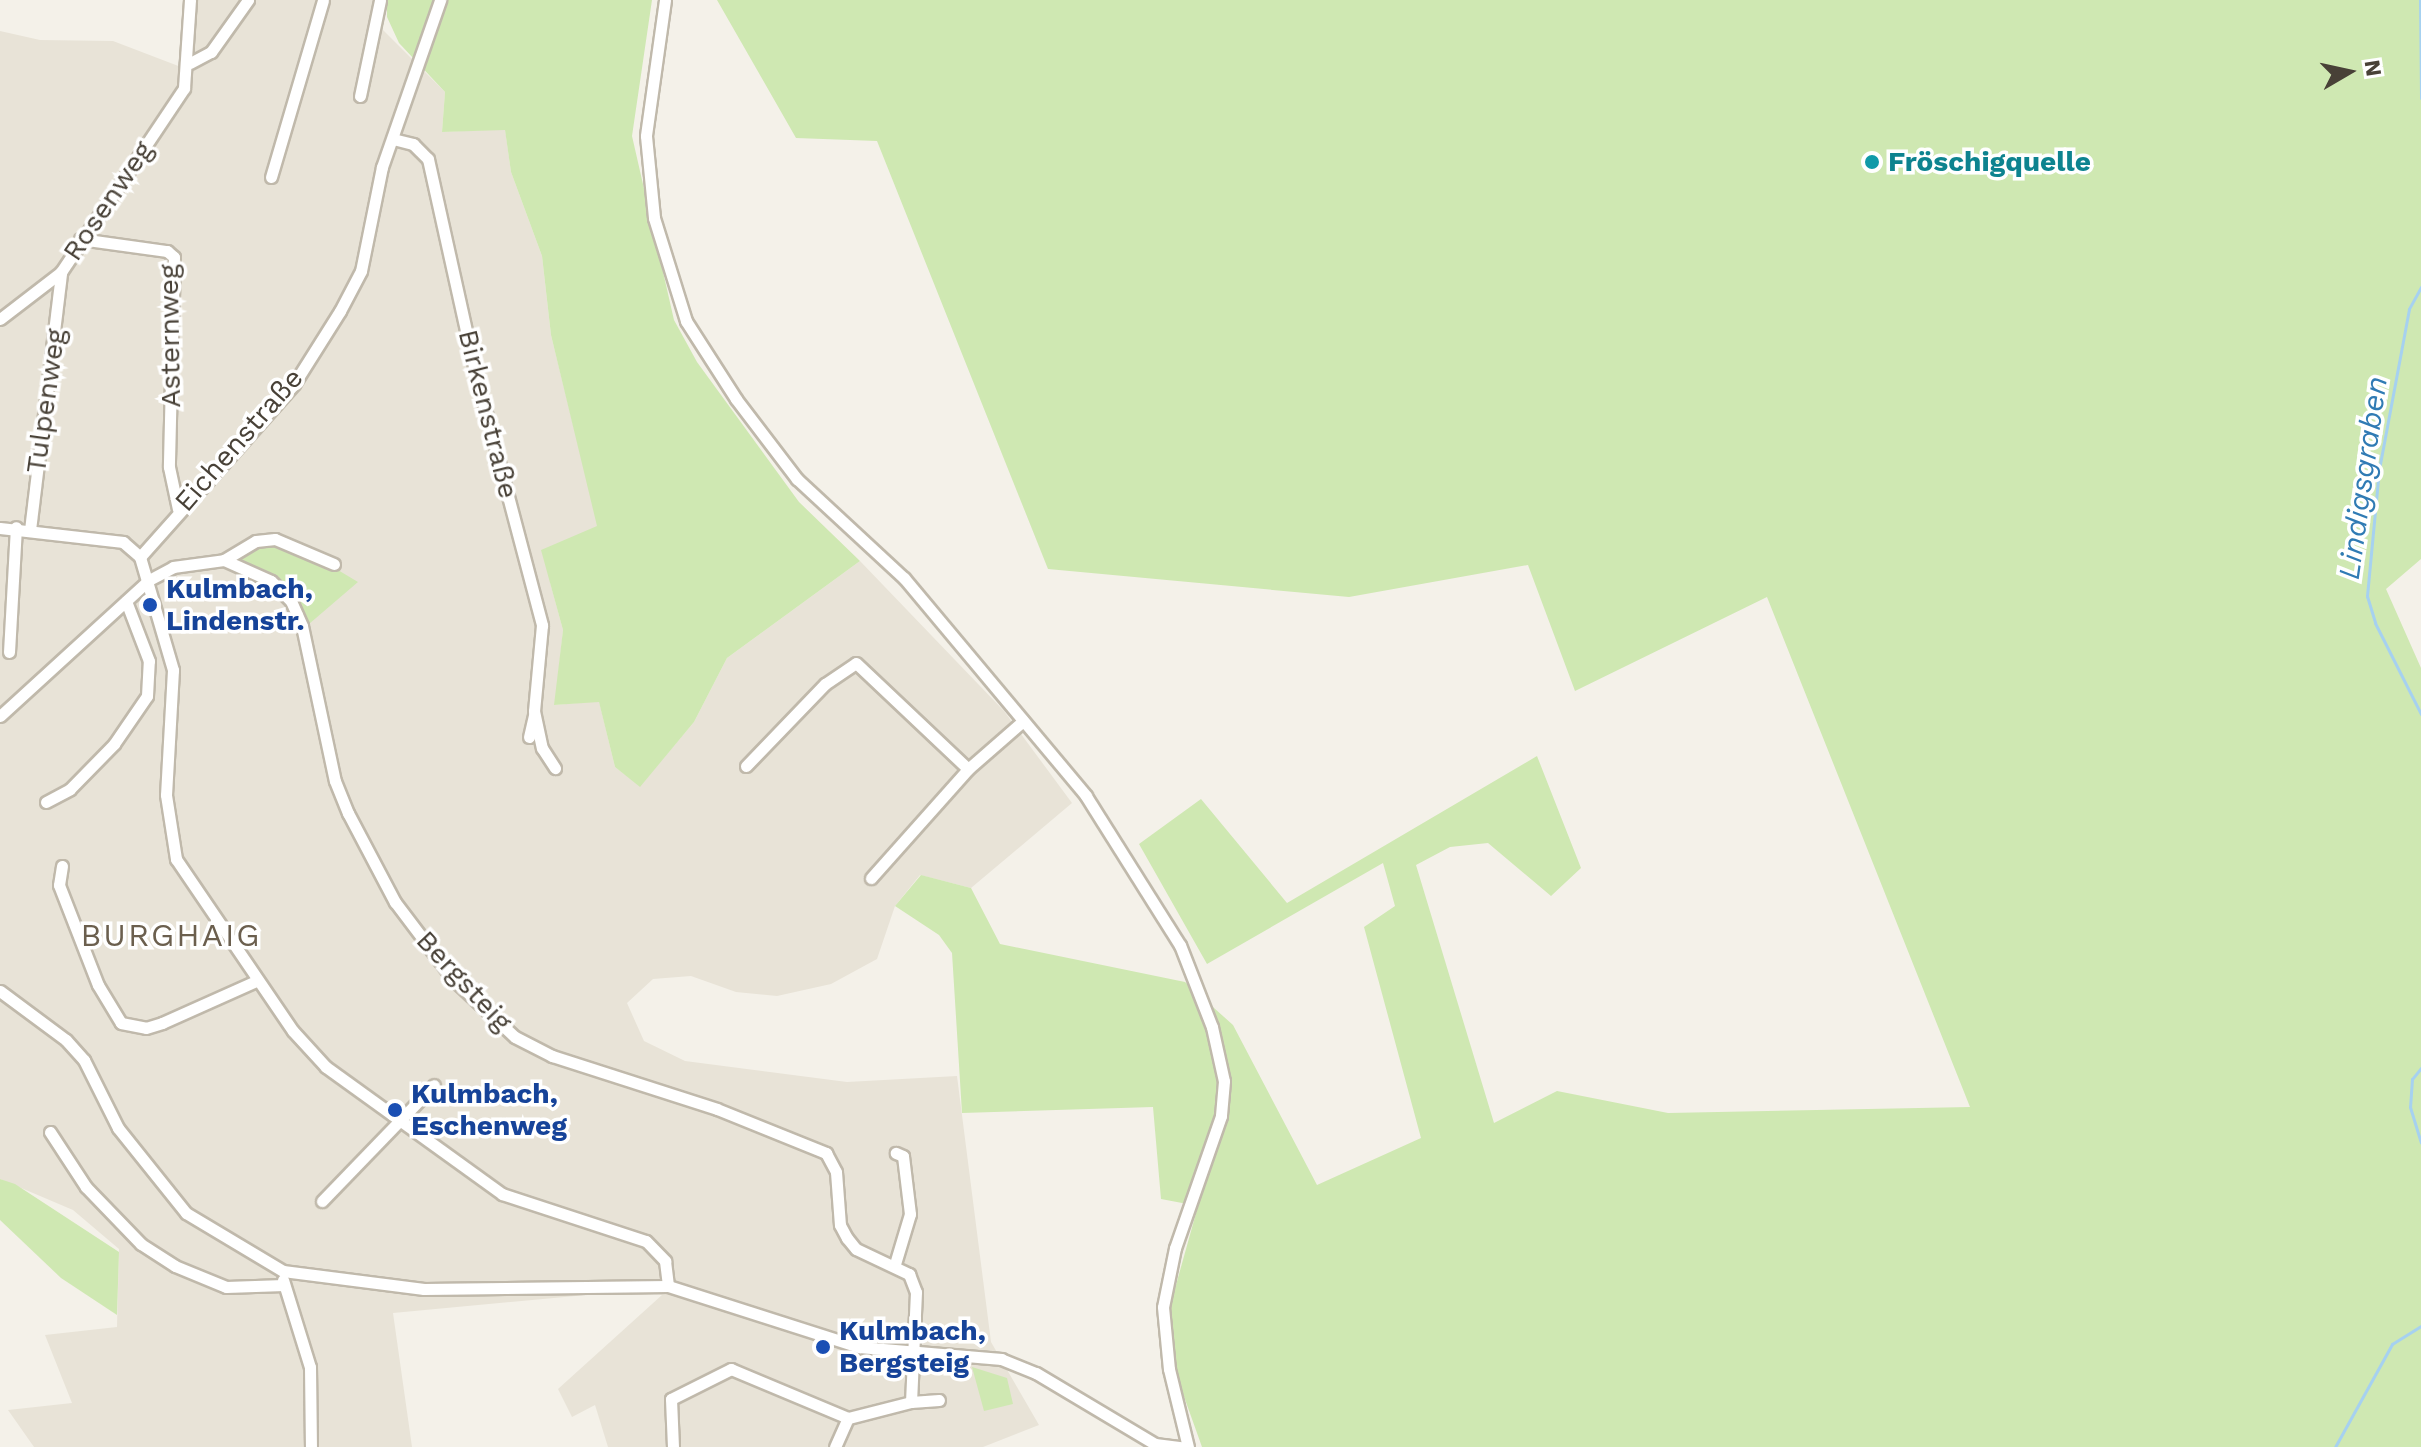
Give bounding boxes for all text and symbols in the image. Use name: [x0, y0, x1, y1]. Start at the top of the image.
north arrow: [2309, 32, 2389, 112]
text: N: [2360, 58, 2387, 78]
street label: Rosenweg: [56, 135, 160, 267]
place label: Fröschigquelle: [1888, 145, 2091, 179]
marker: Fröschigquelle: [1863, 153, 1881, 171]
street label: Asternweg: [152, 264, 188, 408]
street label: Tulpenweg: [19, 326, 73, 476]
street label: Birkenstraße: [451, 326, 525, 502]
street label: Eichenstraße: [168, 362, 310, 518]
water label: Lindigsgraben: [2331, 374, 2395, 582]
place label: Kulmbach, Lindenstr.: [166, 572, 313, 638]
marker: Kulmbach, Lindenstr.: [141, 596, 159, 614]
district label: BURGHAIG: [80, 916, 262, 954]
street label: Bergsteig: [409, 924, 519, 1038]
place label: Kulmbach, Eschenweg: [411, 1077, 567, 1143]
marker: Kulmbach, Eschenweg: [386, 1101, 404, 1119]
place label: Kulmbach, Bergsteig: [839, 1314, 986, 1380]
marker: Kulmbach, Bergsteig: [814, 1338, 832, 1356]

